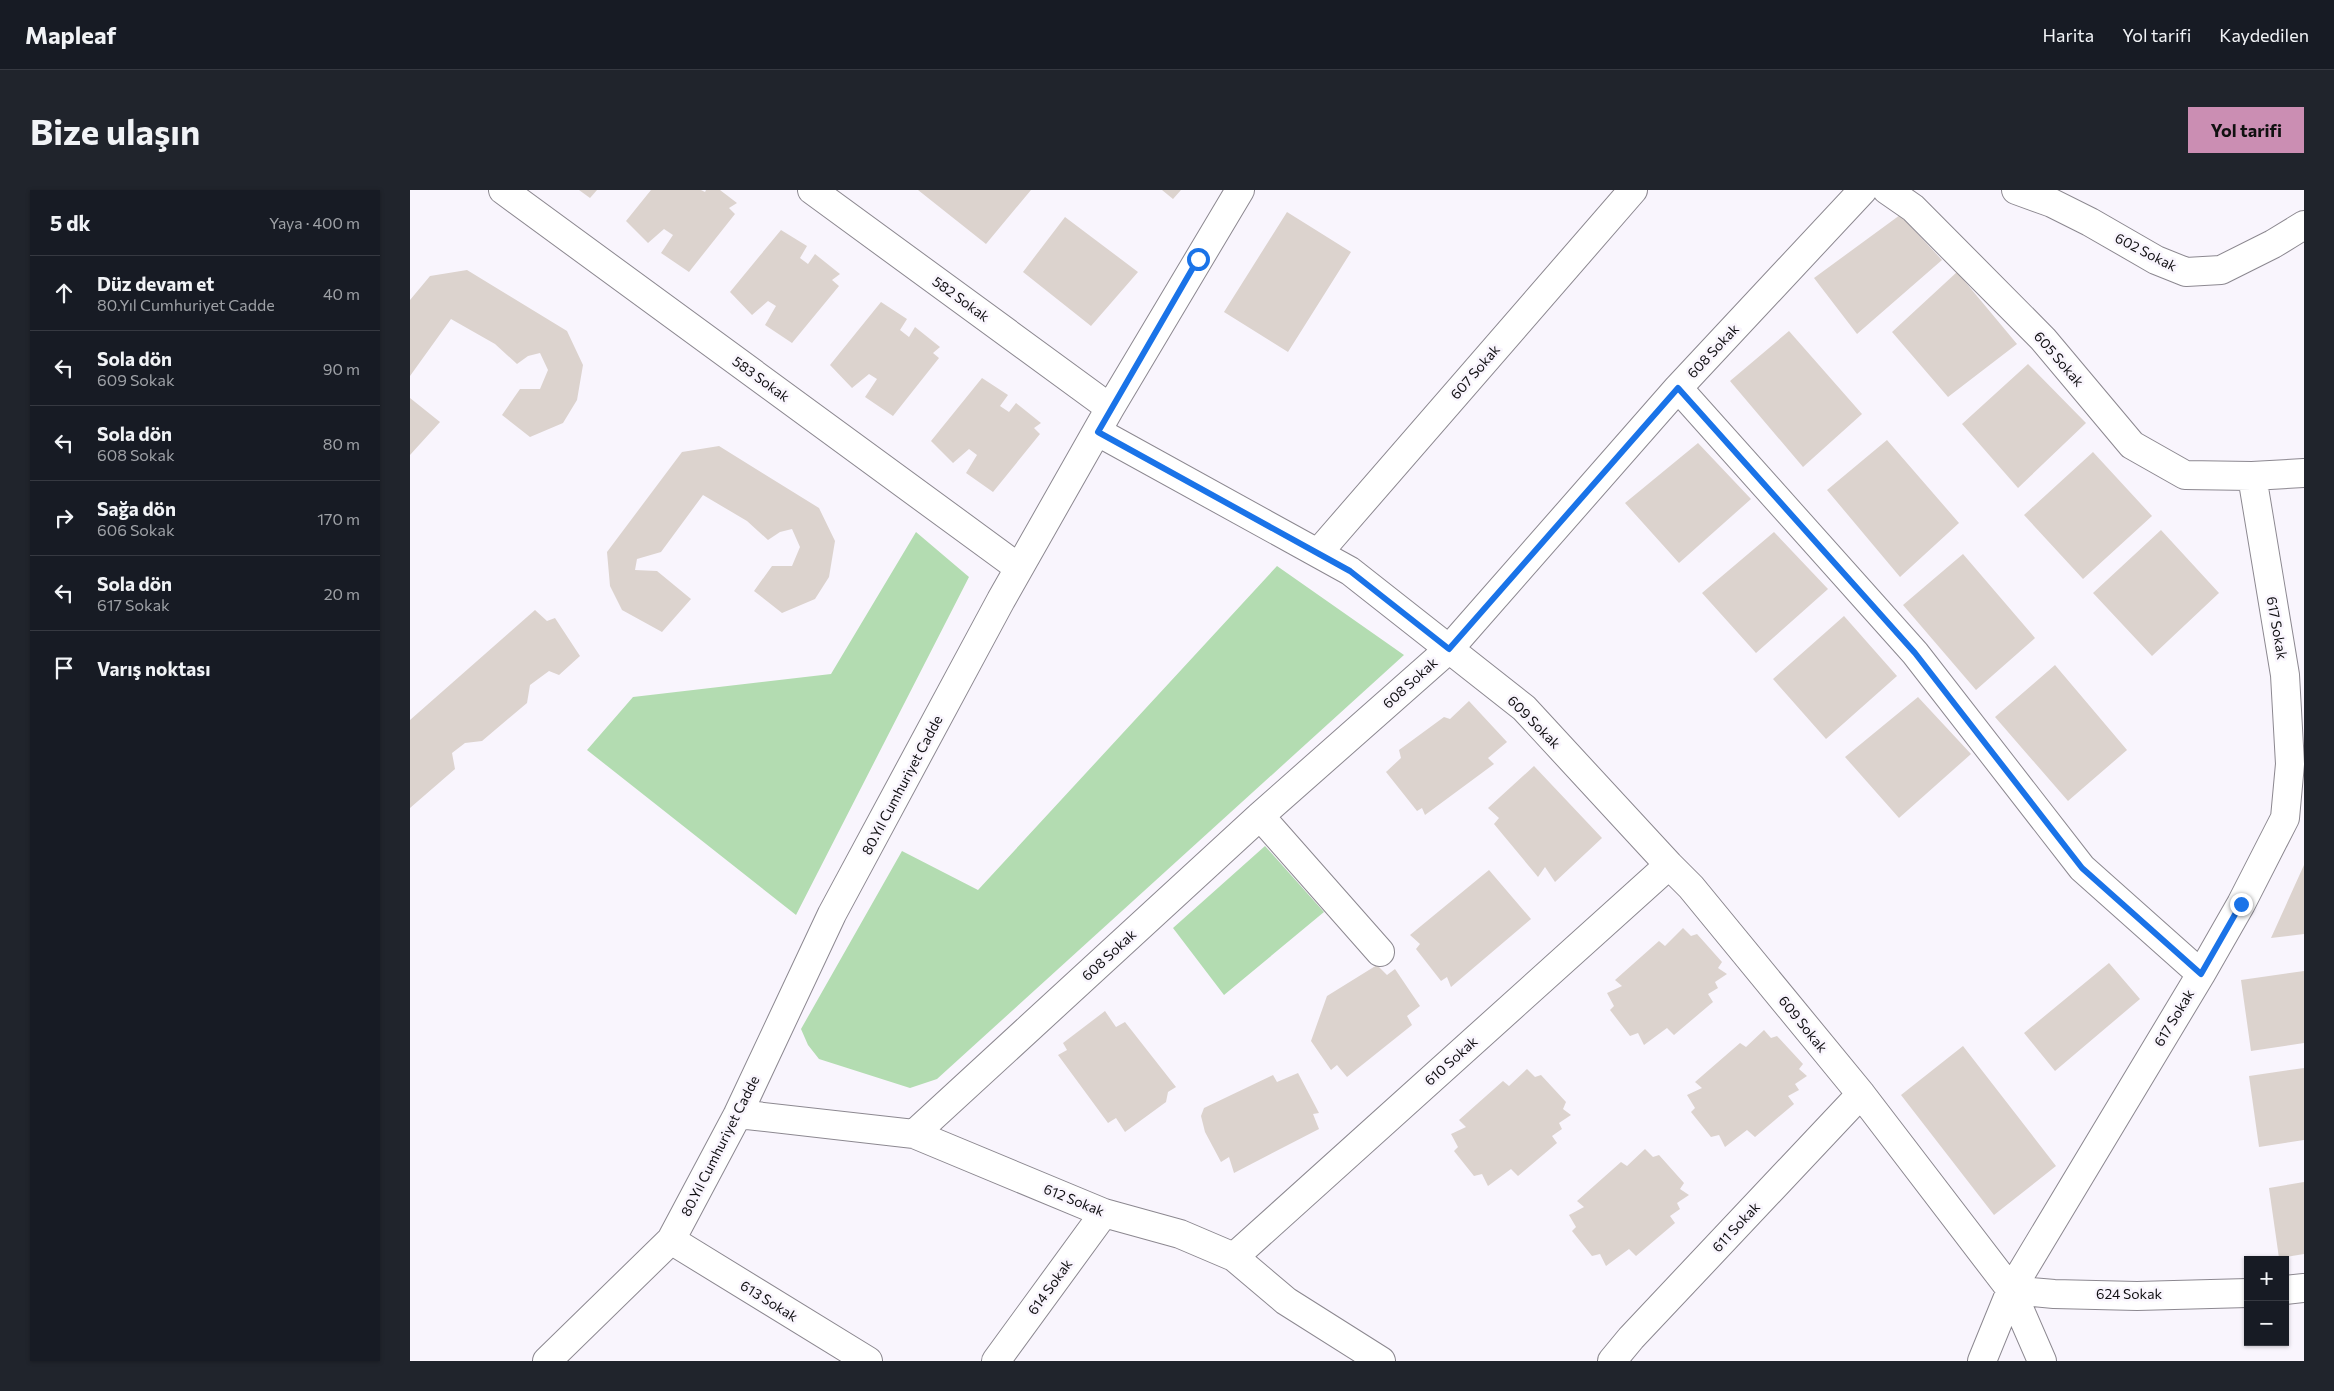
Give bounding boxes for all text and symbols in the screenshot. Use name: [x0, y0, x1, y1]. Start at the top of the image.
text: Mapleaf: [25, 20, 116, 49]
text: Harita: [2043, 24, 2094, 46]
text: Yol tarifi: [2122, 24, 2191, 46]
text: Kaydedilen: [2219, 24, 2309, 46]
button: Yol tarifi: [2188, 107, 2304, 153]
text: Bize ulaşın: [30, 109, 200, 152]
text: 5 dk: [50, 210, 91, 235]
text: Yaya · 400 m: [269, 213, 360, 232]
street label: 602 Sokak: [2112, 229, 2180, 275]
route start: [1187, 248, 1210, 271]
text: Düz devam et: [97, 272, 214, 295]
street label: 582 Sokak: [930, 272, 993, 325]
icon: ahead: [50, 279, 78, 307]
text: 40 m: [323, 284, 360, 303]
text: 80.Yıl Cumhuriyet Cadde: [97, 295, 275, 314]
street label: 608 Sokak: [1683, 320, 1742, 381]
street label: 605 Sokak: [2031, 328, 2088, 390]
street label: 607 Sokak: [1446, 341, 1503, 402]
text: Sola dön: [97, 347, 172, 370]
street label: 583 Sokak: [729, 352, 793, 405]
icon: left: [50, 354, 78, 382]
text: 90 m: [323, 359, 360, 378]
text: 609 Sokak: [97, 370, 175, 389]
text: Sola dön: [97, 422, 172, 445]
icon: left: [50, 429, 78, 457]
text: 80 m: [323, 434, 360, 453]
text: 608 Sokak: [97, 445, 175, 464]
text: Sağa dön: [97, 497, 176, 520]
icon: right: [50, 504, 78, 532]
text: 170 m: [317, 509, 360, 528]
text: 606 Sokak: [97, 520, 175, 539]
text: Sola dön: [97, 572, 172, 595]
icon: left: [50, 579, 78, 607]
text: 20 m: [324, 584, 360, 603]
text: 617 Sokak: [97, 595, 170, 614]
street label: 617 Sokak: [2264, 595, 2291, 661]
street label: 608 Sokak: [1379, 653, 1441, 712]
icon: arrive: [50, 654, 78, 682]
text: Varış noktası: [97, 657, 210, 680]
street label: 609 Sokak: [1504, 692, 1565, 752]
street label: 80.Yıl Cumhuriyet Cadde: [858, 712, 946, 857]
route end: [2230, 893, 2253, 916]
street label: 608 Sokak: [1078, 925, 1140, 984]
street label: 617 Sokak: [2150, 986, 2197, 1049]
street label: 609 Sokak: [1775, 992, 1832, 1056]
street label: 610 Sokak: [1421, 1032, 1481, 1089]
street label: 80.Yıl Cumhuriyet Cadde: [677, 1073, 762, 1219]
street label: 612 Sokak: [1041, 1180, 1107, 1220]
street label: 611 Sokak: [1708, 1198, 1763, 1255]
street label: 614 Sokak: [1024, 1255, 1076, 1318]
map controls: [2244, 1256, 2289, 1346]
button: +: [2244, 1256, 2289, 1301]
street label: 613 Sokak: [738, 1276, 801, 1325]
street label: 624 Sokak: [2096, 1285, 2162, 1302]
button: −: [2244, 1301, 2289, 1346]

